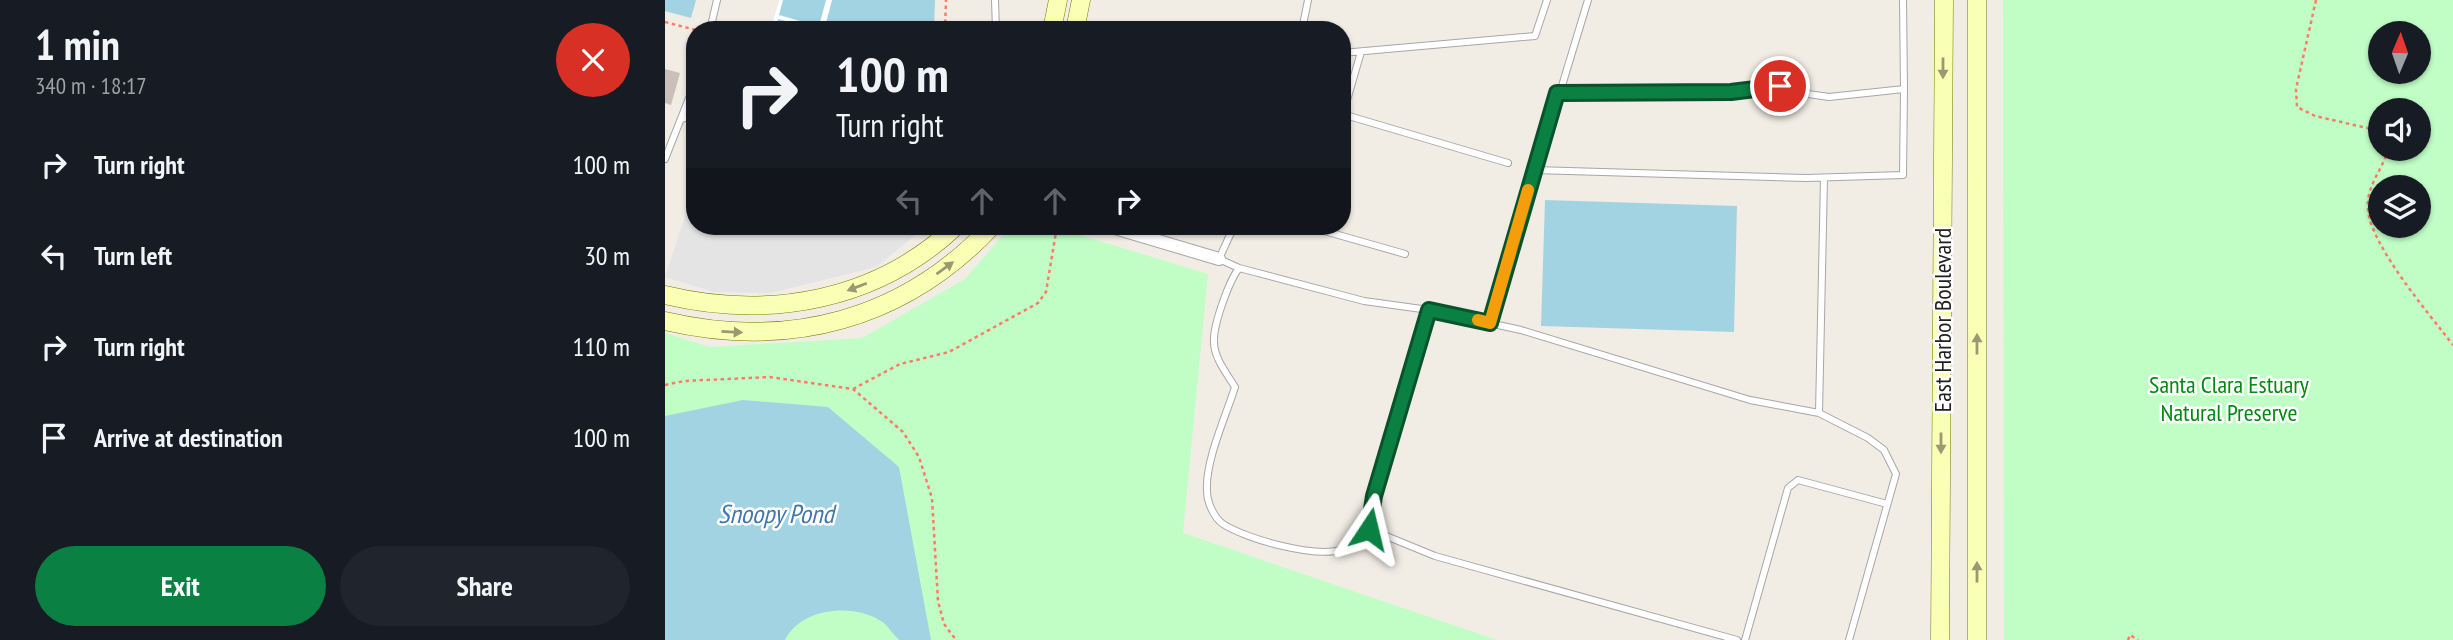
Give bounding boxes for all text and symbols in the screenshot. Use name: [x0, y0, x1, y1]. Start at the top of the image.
text: 1 min: [35, 17, 120, 72]
north arrow: [2368, 21, 2431, 84]
map controls: [2368, 21, 2431, 238]
button: close: [556, 23, 630, 97]
text: 100 m: [836, 42, 949, 106]
icon: right: [721, 49, 812, 140]
pin: [1750, 56, 1810, 116]
one-way arrow: [1937, 57, 1949, 79]
icon: arrive: [1761, 67, 1799, 105]
text: 340 m · 18:17: [35, 71, 147, 100]
button: sound: [2368, 98, 2431, 161]
text: Turn right: [836, 104, 944, 146]
icon: right: [35, 146, 73, 184]
text: Turn right: [94, 148, 185, 181]
text: 100 m: [572, 148, 630, 181]
button: layers: [2368, 175, 2431, 238]
icon: left: [890, 182, 928, 220]
icon: ahead: [963, 182, 1001, 220]
icon: ahead: [1036, 182, 1074, 220]
icon: right: [1109, 182, 1147, 220]
street label: East Harbor Boulevard: [1927, 228, 1958, 412]
icon: left: [35, 237, 73, 275]
text: Turn left: [94, 239, 172, 272]
text: 30 m: [584, 239, 630, 272]
one-way arrow: [936, 261, 954, 275]
one-way arrow: [847, 282, 868, 293]
one-way arrow: [721, 327, 743, 338]
icon: right: [35, 328, 73, 366]
text: Turn right: [94, 330, 185, 363]
text: 110 m: [572, 330, 630, 363]
one-way arrow: [1971, 333, 1983, 355]
park label: Santa Clara Estuary Natural Preserve: [2149, 369, 2309, 428]
icon: arrive: [35, 419, 73, 457]
text: Arrive at destination: [94, 421, 283, 454]
text: 100 m: [572, 421, 630, 454]
one-way arrow: [1935, 432, 1947, 454]
position arrow: [1332, 492, 1406, 566]
water label: Snoopy Pond: [718, 497, 837, 530]
button: Exit: [35, 546, 326, 626]
button: Share: [340, 546, 630, 626]
one-way arrow: [1971, 561, 1983, 583]

